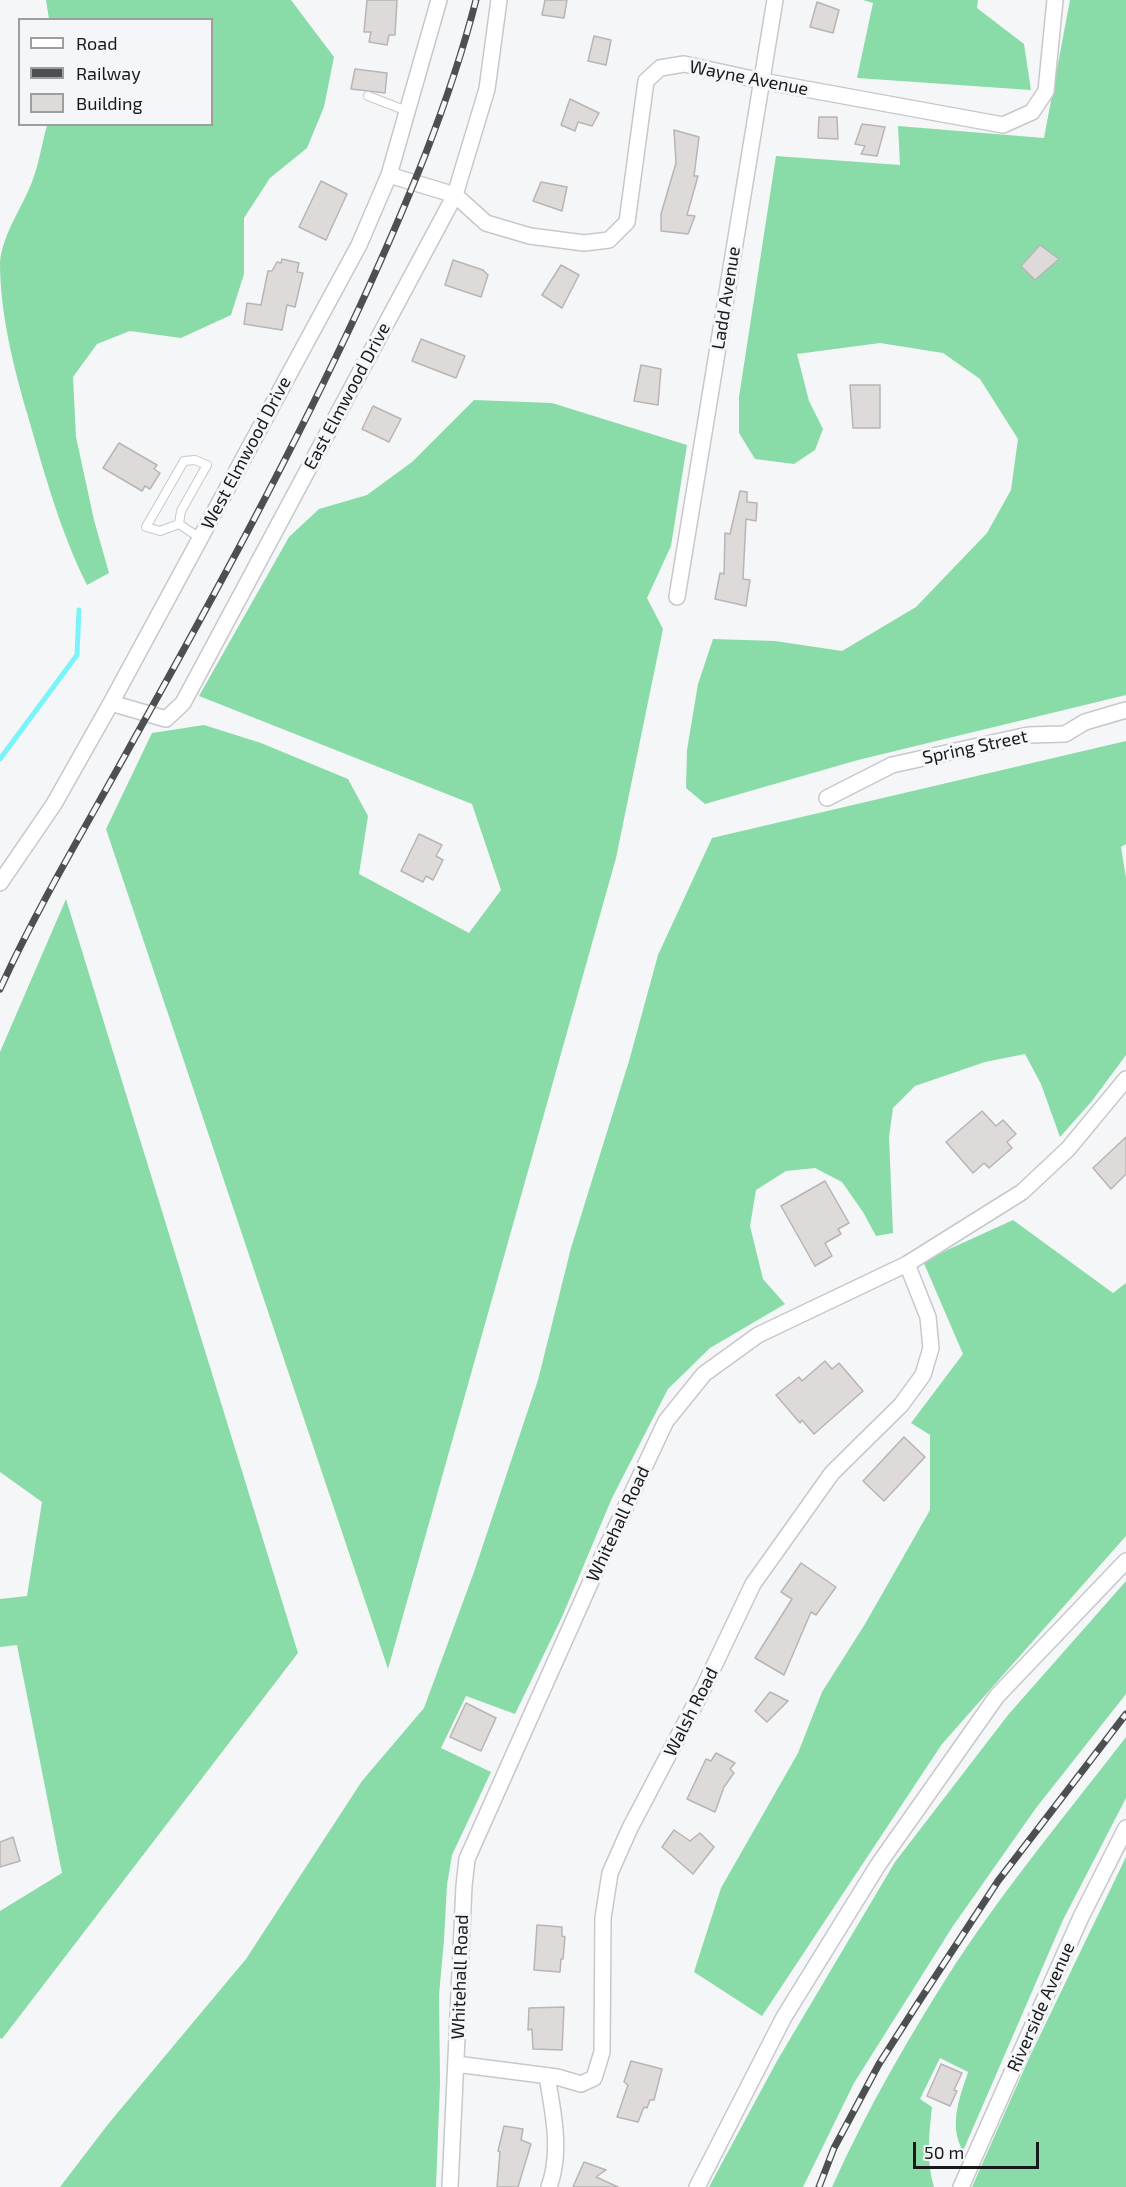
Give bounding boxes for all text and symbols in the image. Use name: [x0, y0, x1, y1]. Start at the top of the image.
legend: [18, 18, 213, 126]
text: Road: [76, 32, 117, 54]
street label: Wayne Avenue: [688, 56, 810, 100]
text: Railway: [76, 62, 141, 84]
text: Building: [76, 92, 143, 114]
street label: Ladd Avenue: [707, 245, 745, 351]
street label: East Elmwood Drive: [299, 319, 395, 473]
street label: West Elmwood Drive: [197, 373, 295, 533]
street label: Spring Street: [921, 725, 1029, 769]
street label: Whitehall Road: [582, 1463, 654, 1585]
street label: Walsh Road: [659, 1664, 723, 1760]
street label: Whitehall Road: [447, 1914, 473, 2040]
street label: Riverside Avenue: [1003, 1939, 1079, 2075]
scale bar: [916, 2130, 1042, 2168]
text: 50 m: [924, 2141, 964, 2163]

